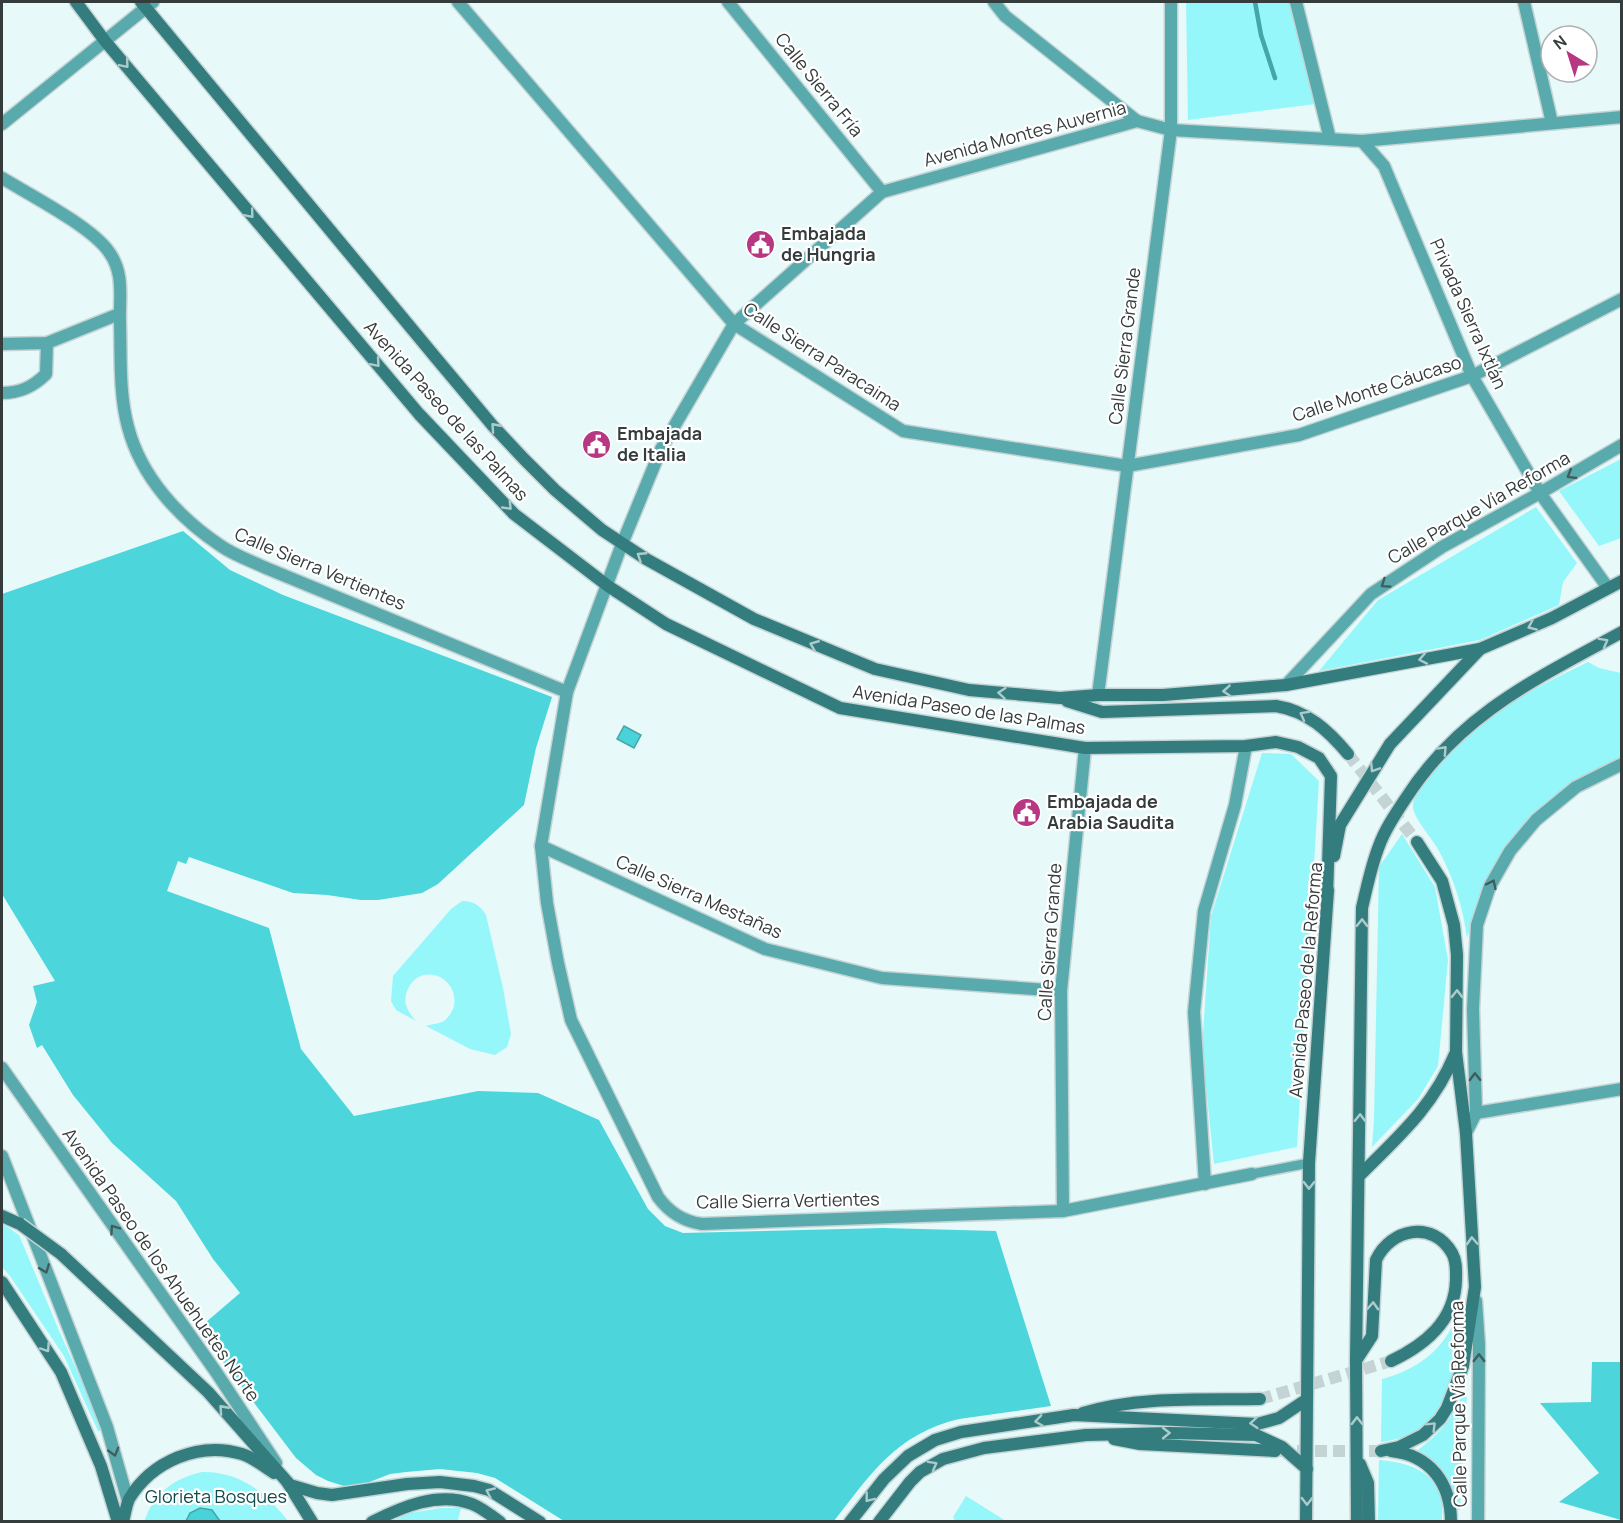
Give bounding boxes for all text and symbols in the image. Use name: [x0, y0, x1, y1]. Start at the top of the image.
north arrow: [1539, 24, 1599, 84]
street label: Calle Sierra Fría: [770, 27, 869, 141]
text: N: [1548, 30, 1571, 54]
one-way arrow: [118, 57, 129, 68]
street label: Avenida Montes Auvernia: [921, 94, 1129, 172]
one-way arrow: [243, 207, 254, 218]
place label: Embajada de Hungria: [781, 221, 876, 266]
public building icon: Embajada de Hungria: [744, 228, 776, 260]
street label: Privada Sierra Ixtlán: [1425, 235, 1513, 393]
street label: Calle Sierra Grande: [1102, 266, 1146, 426]
street label: Calle Sierra Paracaima: [739, 296, 906, 416]
street label: Avenida Paseo de las Palmas: [359, 315, 534, 506]
street label: Calle Monte Cáucaso: [1289, 349, 1464, 427]
one-way arrow: [368, 356, 379, 367]
place label: Embajada de Italia: [617, 421, 702, 466]
one-way arrow: [491, 424, 502, 434]
public building icon: Embajada de Italia: [580, 428, 612, 460]
street label: Calle Parque Vía Reforma: [1383, 445, 1574, 569]
one-way arrow: [1567, 467, 1577, 479]
one-way arrow: [500, 499, 511, 510]
street label: Calle Sierra Vertientes: [231, 521, 409, 615]
one-way arrow: [636, 552, 647, 563]
one-way arrow: [1381, 577, 1392, 588]
one-way arrow: [1527, 619, 1538, 631]
one-way arrow: [1598, 638, 1608, 649]
one-way arrow: [809, 640, 820, 652]
one-way arrow: [1418, 652, 1428, 665]
street label: Avenida Paseo de las Palmas: [851, 679, 1087, 739]
one-way arrow: [1223, 684, 1232, 697]
one-way arrow: [997, 687, 1006, 700]
one-way arrow: [1300, 711, 1310, 722]
one-way arrow: [1435, 746, 1446, 757]
one-way arrow: [1370, 762, 1382, 772]
place label: Embajada de Arabia Saudita: [1047, 789, 1174, 834]
public building icon: Embajada de Arabia Saudita: [1010, 796, 1042, 828]
street label: Calle Sierra Mestañas: [612, 849, 786, 944]
street label: Avenida Paseo de la Reforma: [1283, 861, 1327, 1099]
street label: Calle Sierra Grande: [1032, 862, 1066, 1022]
one-way arrow: [1484, 880, 1496, 891]
one-way arrow: [1356, 918, 1368, 927]
one-way arrow: [1451, 989, 1463, 998]
one-way arrow: [1469, 1072, 1481, 1081]
one-way arrow: [1353, 1113, 1366, 1122]
street label: Avenida Paseo de los Ahuehuetes Norte: [58, 1123, 266, 1406]
one-way arrow: [1303, 1180, 1315, 1189]
street label: Calle Sierra Vertientes: [696, 1186, 880, 1214]
one-way arrow: [110, 1224, 121, 1235]
one-way arrow: [1466, 1236, 1479, 1245]
one-way arrow: [38, 1263, 51, 1274]
one-way arrow: [1367, 1301, 1380, 1310]
street label: Calle Parque Vía Reforma: [1444, 1301, 1472, 1507]
one-way arrow: [39, 1341, 50, 1352]
one-way arrow: [1473, 1354, 1485, 1363]
one-way arrow: [219, 1406, 230, 1416]
one-way arrow: [1034, 1414, 1043, 1426]
one-way arrow: [1249, 1416, 1259, 1429]
one-way arrow: [1351, 1417, 1363, 1426]
one-way arrow: [1425, 1423, 1436, 1434]
one-way arrow: [1161, 1427, 1170, 1439]
one-way arrow: [106, 1446, 119, 1456]
one-way arrow: [927, 1461, 937, 1472]
park label: Glorieta Bosques: [145, 1484, 287, 1508]
one-way arrow: [485, 1487, 496, 1499]
one-way arrow: [865, 1491, 876, 1502]
one-way arrow: [1300, 1496, 1313, 1505]

